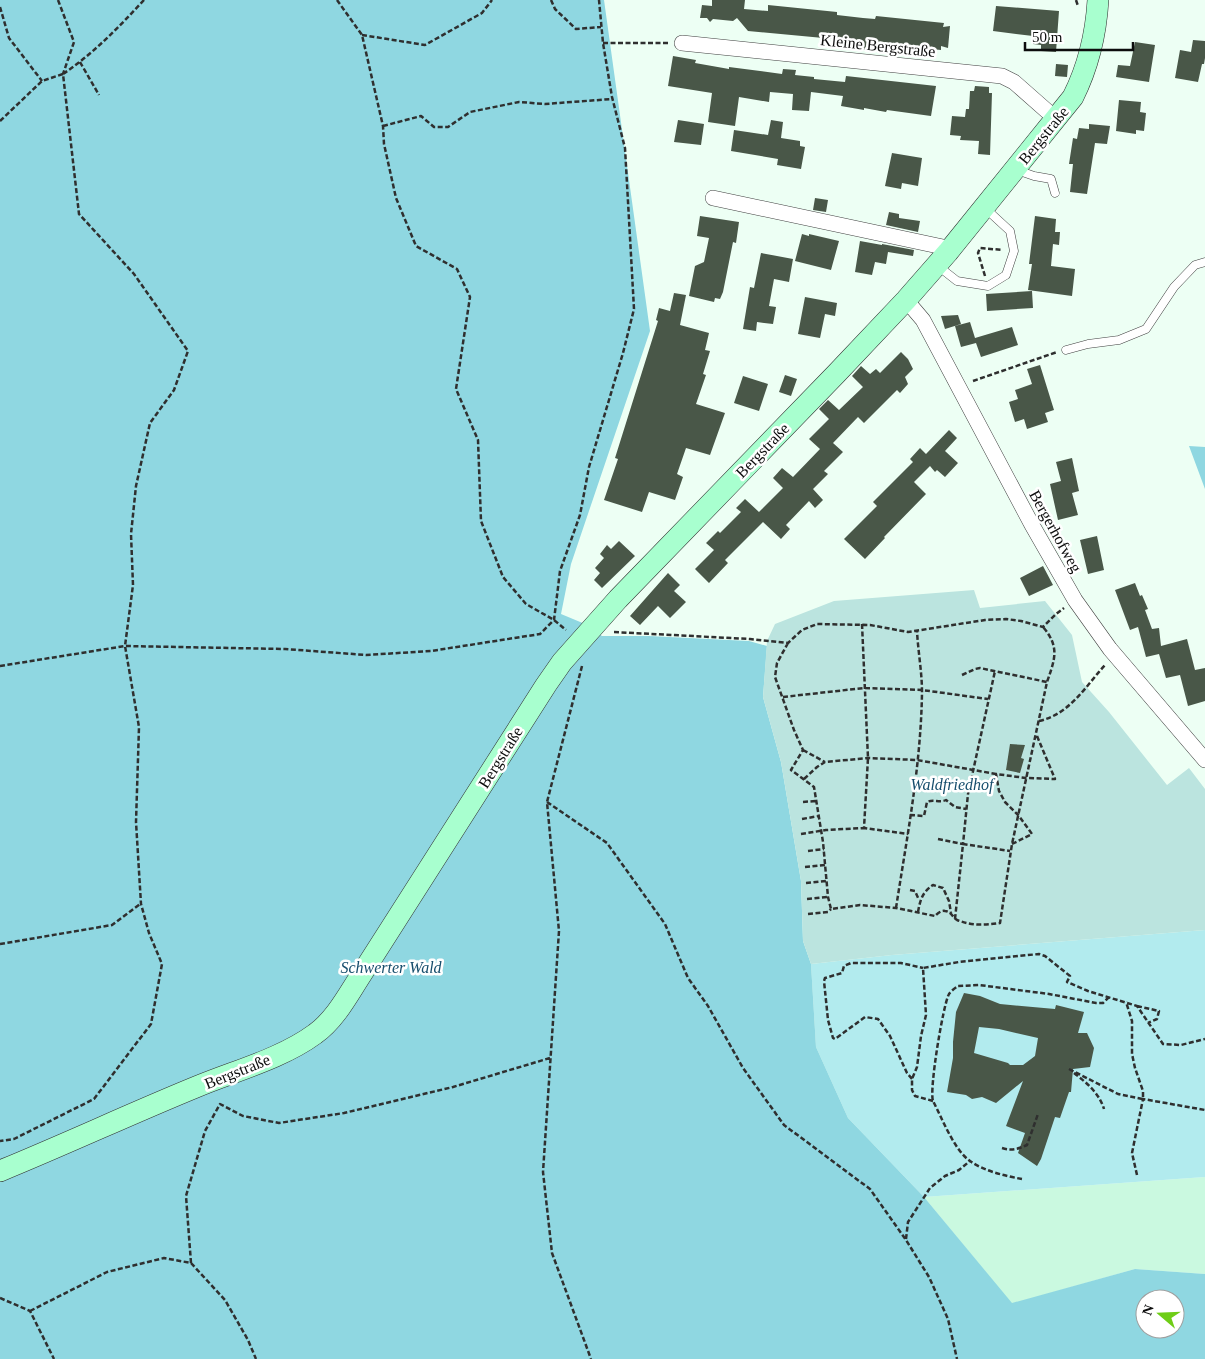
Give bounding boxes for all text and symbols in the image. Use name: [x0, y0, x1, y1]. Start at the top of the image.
scale bar: [1025, 20, 1132, 52]
text: 50 m: [1032, 29, 1063, 45]
street label: Kleine Bergstraße: [819, 31, 936, 61]
street label: Bergstraße: [1015, 103, 1072, 168]
street label: Bergstraße: [732, 420, 793, 482]
street label: Bergerhofweg: [1025, 487, 1085, 576]
street label: Bergstraße: [475, 723, 527, 792]
park label: Waldfriedhof: [911, 776, 996, 794]
park label: Schwerter Wald: [340, 959, 443, 976]
street label: Bergstraße: [202, 1051, 273, 1093]
north arrow: [1135, 1289, 1185, 1339]
text: N: [1139, 1303, 1157, 1317]

